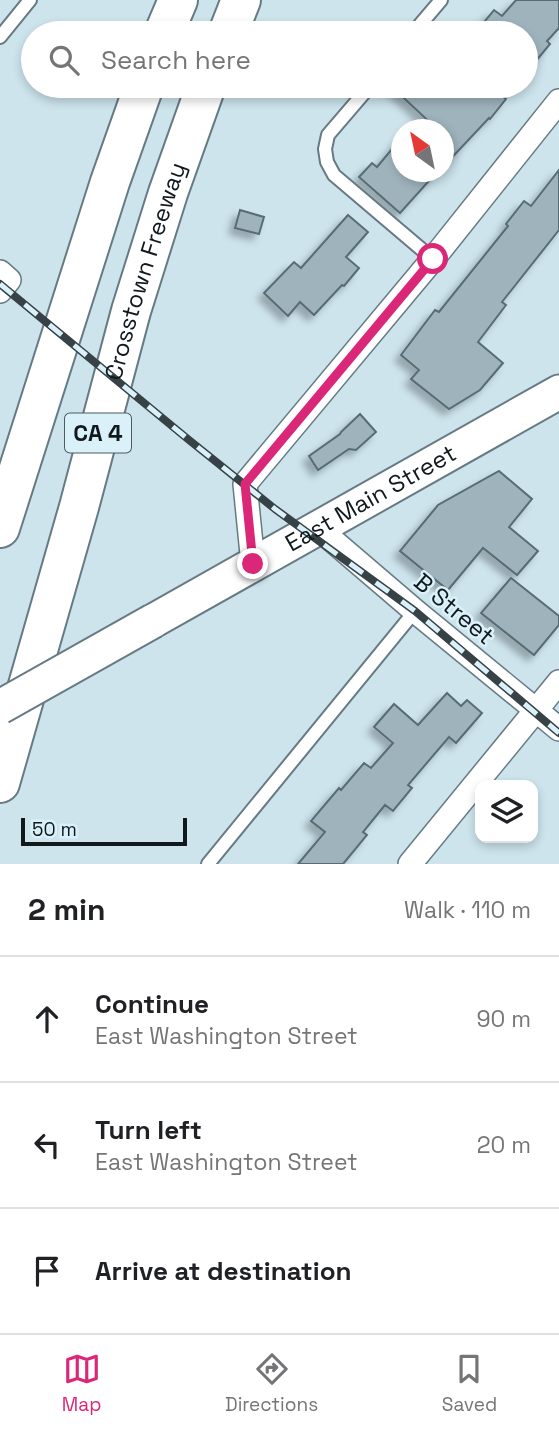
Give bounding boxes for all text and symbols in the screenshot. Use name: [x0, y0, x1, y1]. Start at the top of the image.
search box: [21, 21, 538, 98]
icon: search: [45, 41, 83, 79]
text: Search here: [101, 43, 251, 77]
north arrow: [391, 119, 454, 182]
street label: Crosstown Freeway: [97, 158, 193, 383]
route start: [417, 243, 448, 274]
road number: CA 4: [65, 414, 131, 452]
street label: East Main Street: [279, 437, 462, 558]
route end: [237, 548, 268, 579]
street label: B Street: [408, 566, 501, 651]
map controls: [475, 780, 538, 843]
button: layers: [475, 780, 538, 843]
scale bar: [21, 815, 187, 847]
text: 50 m: [32, 817, 77, 842]
text: 2 min: [28, 890, 106, 929]
text: Walk · 110 m: [404, 895, 531, 925]
text: Continue: [95, 987, 209, 1021]
icon: ahead: [28, 1000, 66, 1038]
text: 90 m: [476, 1004, 531, 1034]
text: East Washington Street: [95, 1021, 358, 1051]
text: Turn left: [95, 1113, 202, 1147]
icon: left: [28, 1126, 66, 1164]
text: 20 m: [477, 1130, 531, 1160]
text: East Washington Street: [95, 1147, 358, 1177]
icon: arrive: [28, 1252, 66, 1290]
text: Arrive at destination: [95, 1254, 352, 1288]
tab: Map: [62, 1350, 101, 1417]
tab: Directions: [225, 1350, 318, 1417]
tab: Saved: [442, 1350, 497, 1417]

